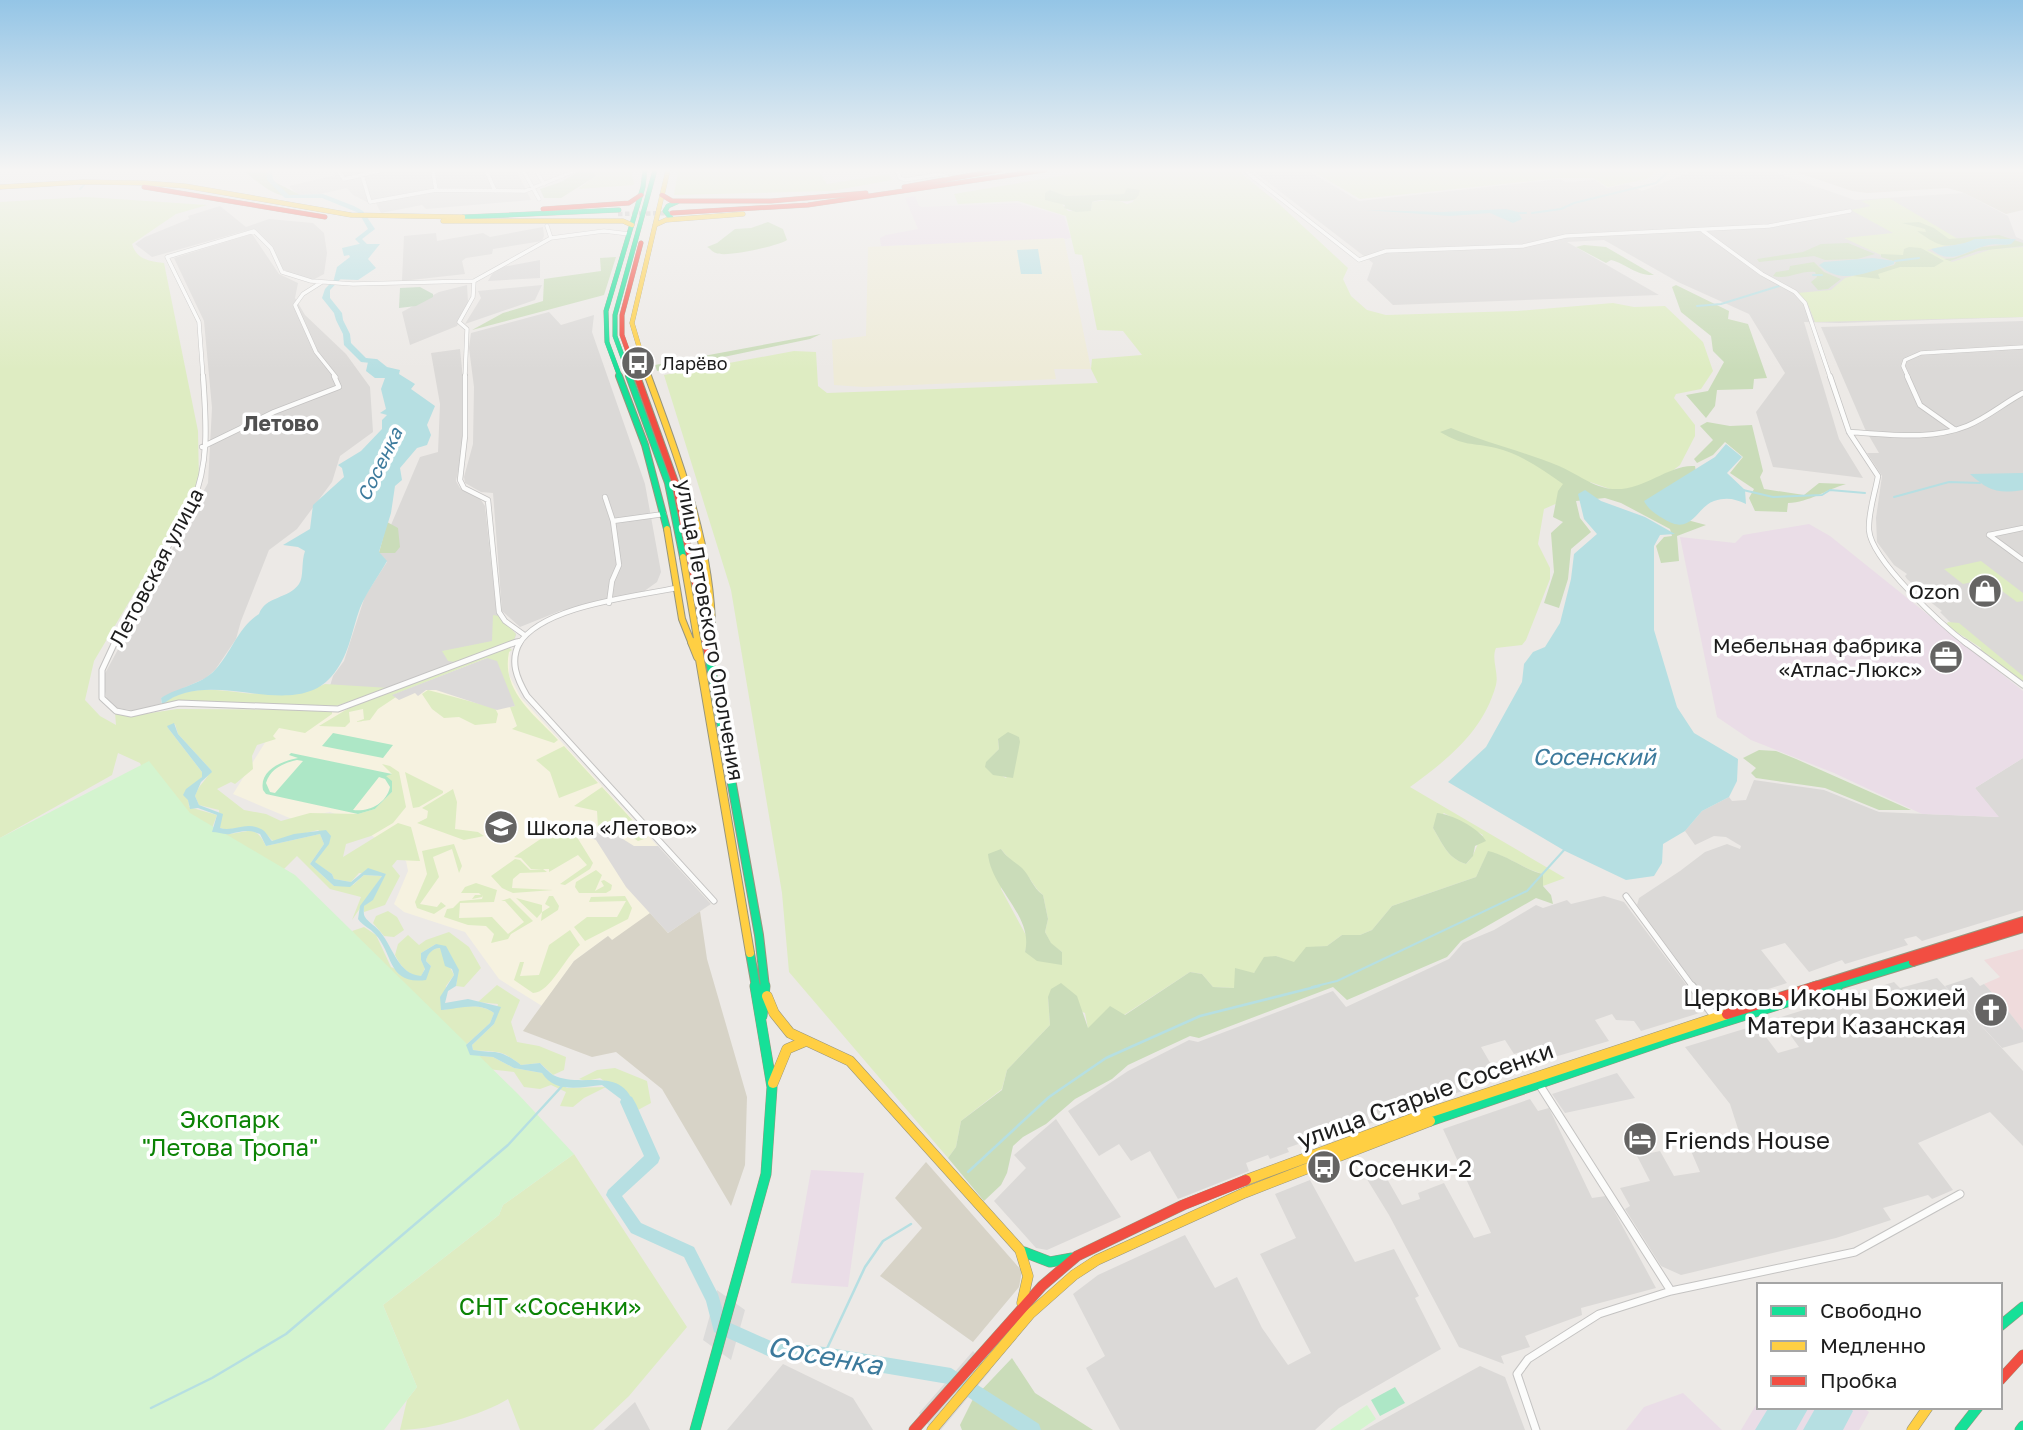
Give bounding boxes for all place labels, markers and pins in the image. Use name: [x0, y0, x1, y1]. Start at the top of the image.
bus stop icon: Ларёво: [619, 344, 657, 382]
place label: Ларёво: [662, 352, 728, 374]
shop icon: Ozon: [1966, 572, 2004, 610]
place label: Ozon: [1908, 578, 1960, 604]
place label: Мебельная фабрика «Атлас-Люкс»: [1713, 632, 1922, 682]
office icon: Мебельная фабрика «Атлас-Люкс»: [1927, 638, 1965, 676]
school or university icon: Школа «Летово»: [482, 808, 520, 846]
place label: Школа «Летово»: [526, 814, 697, 840]
place label: Церковь Иконы Божией Матери Казанская: [1683, 982, 1966, 1039]
church icon: Церковь Иконы Божией Матери Казанская: [1972, 991, 2010, 1029]
hotel icon: Friends House: [1621, 1120, 1659, 1158]
place label: Friends House: [1664, 1125, 1830, 1154]
bus stop icon: Сосенки-2: [1305, 1148, 1343, 1186]
place label: Сосенки-2: [1348, 1153, 1472, 1182]

